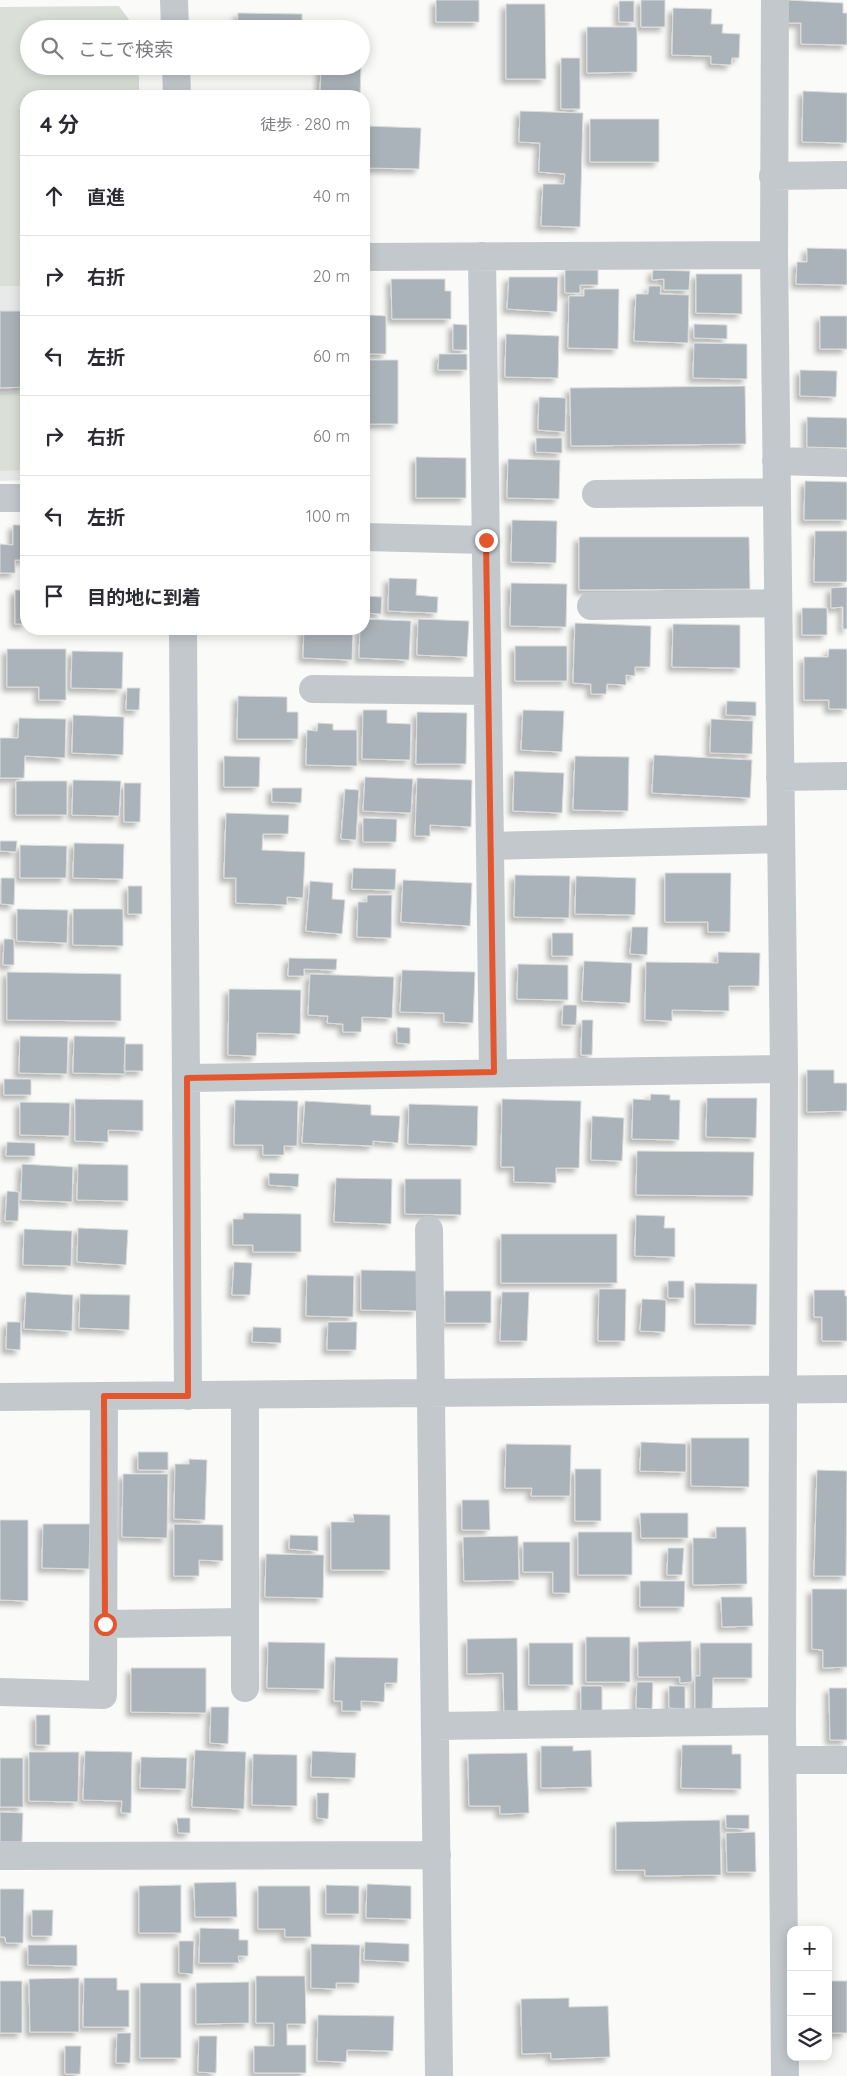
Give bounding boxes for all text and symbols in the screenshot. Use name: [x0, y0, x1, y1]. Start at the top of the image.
search box: [20, 20, 370, 75]
icon: search: [38, 34, 66, 62]
text: ここで検索: [78, 37, 173, 61]
text: 4 分: [40, 111, 79, 137]
text: 徒歩 · 280 m: [260, 114, 350, 134]
icon: ahead: [40, 182, 68, 210]
text: 直進: [87, 185, 125, 209]
text: 40 m: [313, 186, 350, 206]
icon: right: [40, 262, 68, 290]
text: 右折: [87, 265, 125, 289]
text: 20 m: [313, 266, 350, 286]
icon: left: [40, 342, 68, 370]
text: 左折: [87, 345, 125, 369]
text: 60 m: [313, 346, 350, 366]
icon: right: [40, 422, 68, 450]
text: 右折: [87, 425, 125, 449]
text: 60 m: [313, 426, 350, 446]
icon: left: [40, 502, 68, 530]
text: 左折: [87, 505, 125, 529]
text: 100 m: [306, 506, 350, 526]
route end: [475, 529, 498, 552]
icon: arrive: [40, 582, 68, 610]
text: 目的地に到着: [87, 585, 201, 609]
route start: [94, 1613, 117, 1636]
map controls: [787, 1926, 832, 2061]
button: +: [787, 1926, 832, 1971]
button: −: [787, 1971, 832, 2016]
button: layers: [787, 2016, 832, 2061]

